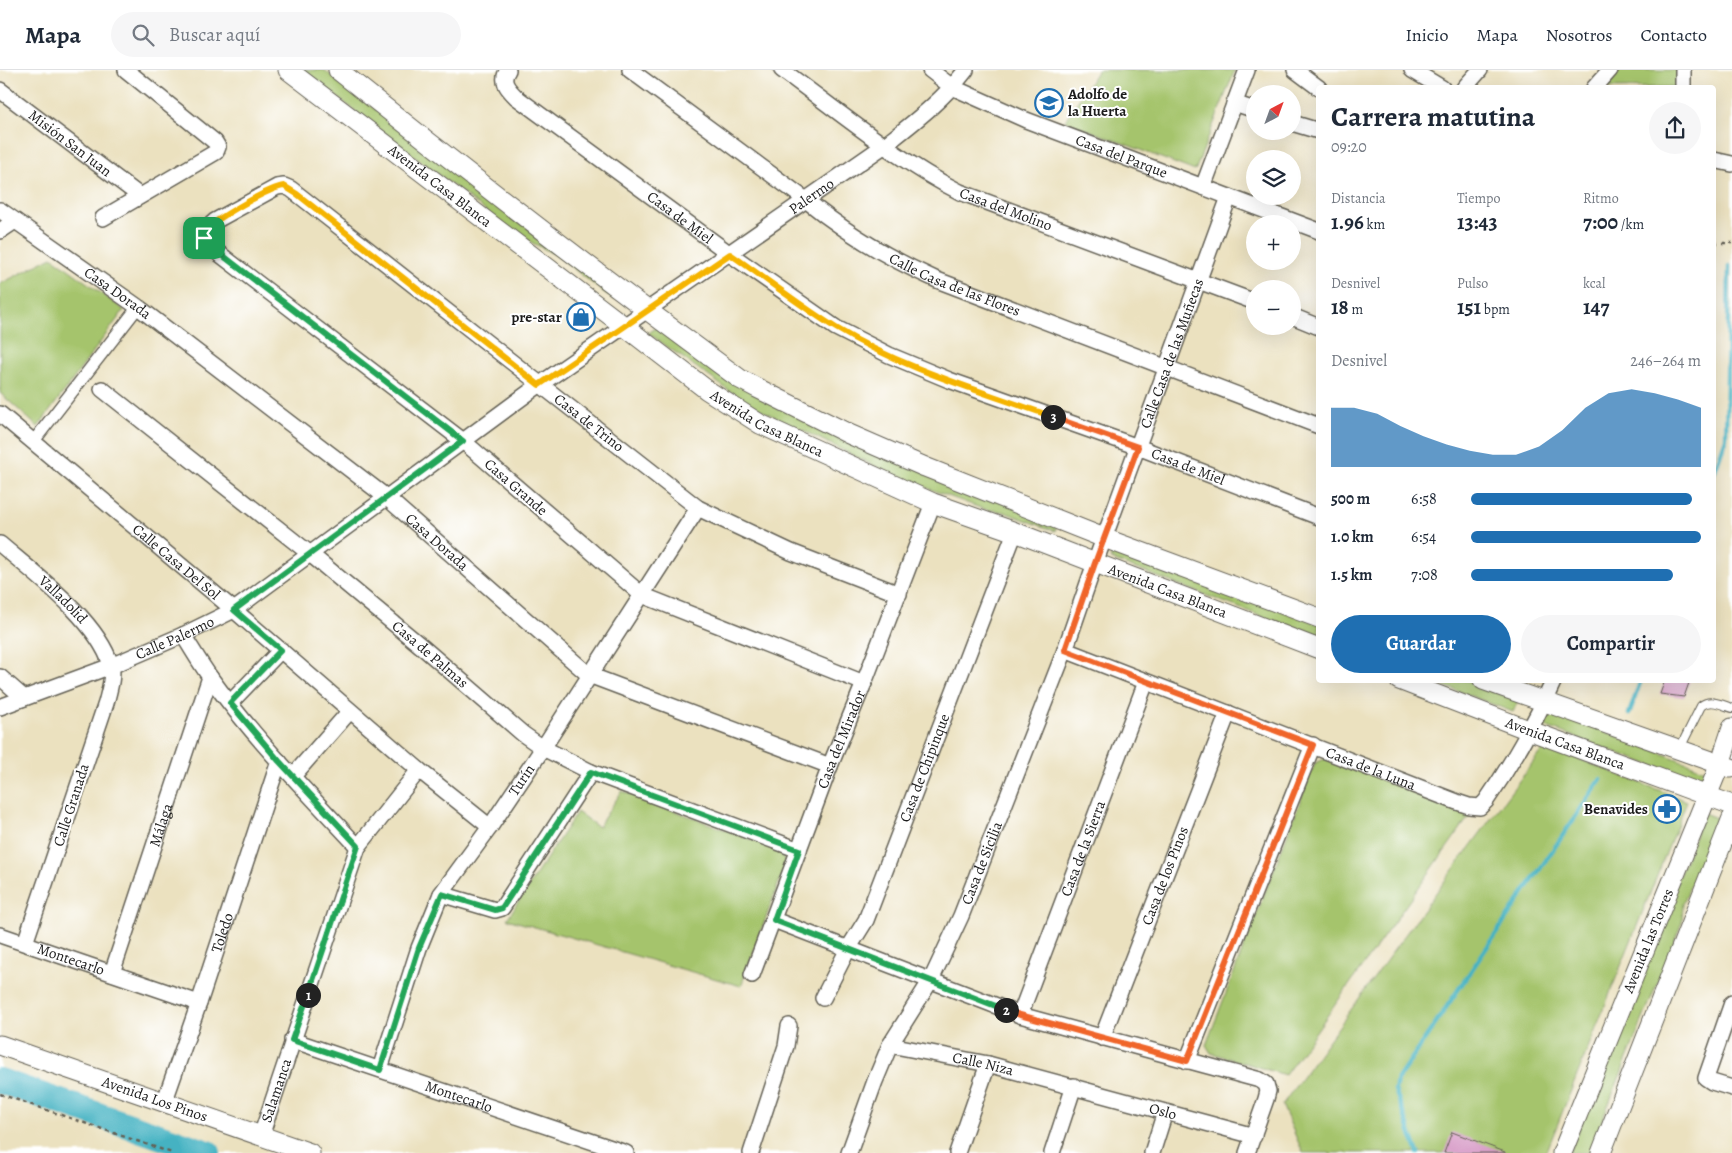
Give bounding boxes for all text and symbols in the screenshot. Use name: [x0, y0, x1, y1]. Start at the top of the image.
search box: [111, 12, 461, 57]
text: Mapa: [25, 19, 81, 51]
icon: search: [129, 21, 157, 49]
text: Buscar aquí: [169, 22, 260, 48]
text: Inicio: [1405, 23, 1448, 47]
text: Mapa: [1476, 23, 1518, 47]
text: Nosotros: [1546, 23, 1612, 47]
text: Contacto: [1640, 23, 1707, 47]
place label: Adolfo de la Huerta: [1067, 84, 1127, 121]
north arrow: [1246, 85, 1301, 140]
map controls: [1246, 85, 1301, 335]
school or university icon: Adolfo de la Huerta: [1034, 88, 1064, 118]
text: Carrera matutina: [1331, 98, 1535, 136]
button: share: [1649, 102, 1701, 154]
street label: Misión San Juan: [24, 105, 116, 181]
street label: Casa del Parque: [1073, 130, 1171, 183]
text: 09:20: [1331, 136, 1367, 158]
street label: Avenida Casa Blanca: [383, 139, 496, 232]
button: layers: [1246, 150, 1301, 205]
street label: Palermo: [785, 173, 838, 219]
street label: Casa del Molino: [957, 183, 1055, 235]
street label: Casa de Miel: [643, 186, 717, 249]
text: Distancia: [1331, 189, 1386, 208]
text: Tiempo: [1457, 189, 1500, 208]
text: Ritmo: [1583, 189, 1619, 208]
text: 1.96: [1331, 208, 1364, 236]
text: 13:43: [1457, 208, 1497, 236]
text: 7:00: [1583, 208, 1618, 236]
button: +: [1246, 215, 1301, 270]
text: km: [1364, 215, 1385, 234]
text: /km: [1618, 215, 1644, 234]
pin: [183, 217, 225, 259]
icon: arrive: [190, 224, 218, 252]
street label: Calle Casa de las Flores: [886, 248, 1023, 321]
street label: Casa Dorada: [80, 262, 155, 324]
text: Desnivel: [1331, 274, 1380, 293]
text: Pulso: [1457, 274, 1488, 293]
text: kcal: [1583, 274, 1605, 293]
street label: Calle Casa de las Muñecas: [1135, 276, 1208, 431]
button: −: [1246, 280, 1301, 335]
text: 18: [1331, 293, 1349, 321]
text: 151: [1457, 293, 1481, 321]
text: 147: [1583, 293, 1609, 321]
text: m: [1349, 300, 1363, 319]
text: bpm: [1481, 300, 1510, 319]
shop icon: pre-star: [566, 302, 596, 332]
place label: pre-star: [511, 307, 562, 327]
text: Desnivel: [1331, 350, 1387, 372]
text: 246–264 m: [1630, 350, 1701, 372]
street label: Avenida Casa Blanca: [706, 384, 827, 462]
street label: Casa de Trino: [550, 389, 628, 456]
pin: 3: [1040, 404, 1066, 430]
text: 3: [1050, 408, 1057, 427]
street label: Casa de Miel: [1148, 443, 1228, 490]
street label: Casa Grande: [480, 454, 552, 520]
text: 500 m: [1331, 488, 1370, 510]
text: 6:58: [1411, 488, 1437, 510]
street label: Casa Dorada: [401, 509, 473, 575]
street label: Calle Casa Del Sol: [128, 519, 225, 604]
text: 1.0 km: [1331, 526, 1374, 548]
text: 6:54: [1411, 526, 1436, 548]
street label: Avenida Casa Blanca: [1105, 559, 1230, 623]
text: 1.5 km: [1331, 564, 1372, 586]
text: 7:08: [1411, 564, 1438, 586]
street label: Valladolid: [34, 570, 93, 628]
street label: Calle Palermo: [132, 611, 218, 664]
button: Guardar: [1331, 615, 1511, 673]
button: Compartir: [1521, 615, 1701, 673]
street label: Casa de Palmas: [388, 616, 473, 692]
street label: Casa del Mirador: [812, 687, 870, 791]
street label: Casa de Chipinque: [894, 711, 954, 825]
street label: Avenida Casa Blanca: [1502, 712, 1628, 775]
street label: Casa de la Luna: [1323, 742, 1419, 795]
street label: Turín: [504, 760, 539, 800]
street label: Calle Granada: [48, 761, 94, 849]
pharmacy icon: Benavides: [1652, 794, 1682, 824]
street label: Casa de la Sierra: [1056, 798, 1110, 899]
place label: Benavides: [1584, 799, 1648, 819]
street label: Málaga: [145, 801, 178, 849]
street label: Casa de Sicilia: [956, 818, 1007, 907]
street label: Casa de los Pinos: [1137, 823, 1193, 928]
street label: Avenida las Torres: [1618, 886, 1678, 997]
street label: Toledo: [206, 910, 238, 955]
street label: Montecarlo: [35, 938, 107, 980]
pin: 1: [296, 982, 320, 1008]
text: 1: [306, 986, 311, 1005]
pin: 2: [994, 998, 1018, 1022]
text: 2: [1003, 1001, 1010, 1020]
street label: Calle Niza: [951, 1047, 1016, 1081]
street label: Salamanca: [256, 1056, 296, 1125]
street label: Avenida Los Pinos: [99, 1071, 210, 1127]
street label: Montecarlo: [422, 1076, 495, 1117]
street label: Oslo: [1147, 1098, 1179, 1125]

